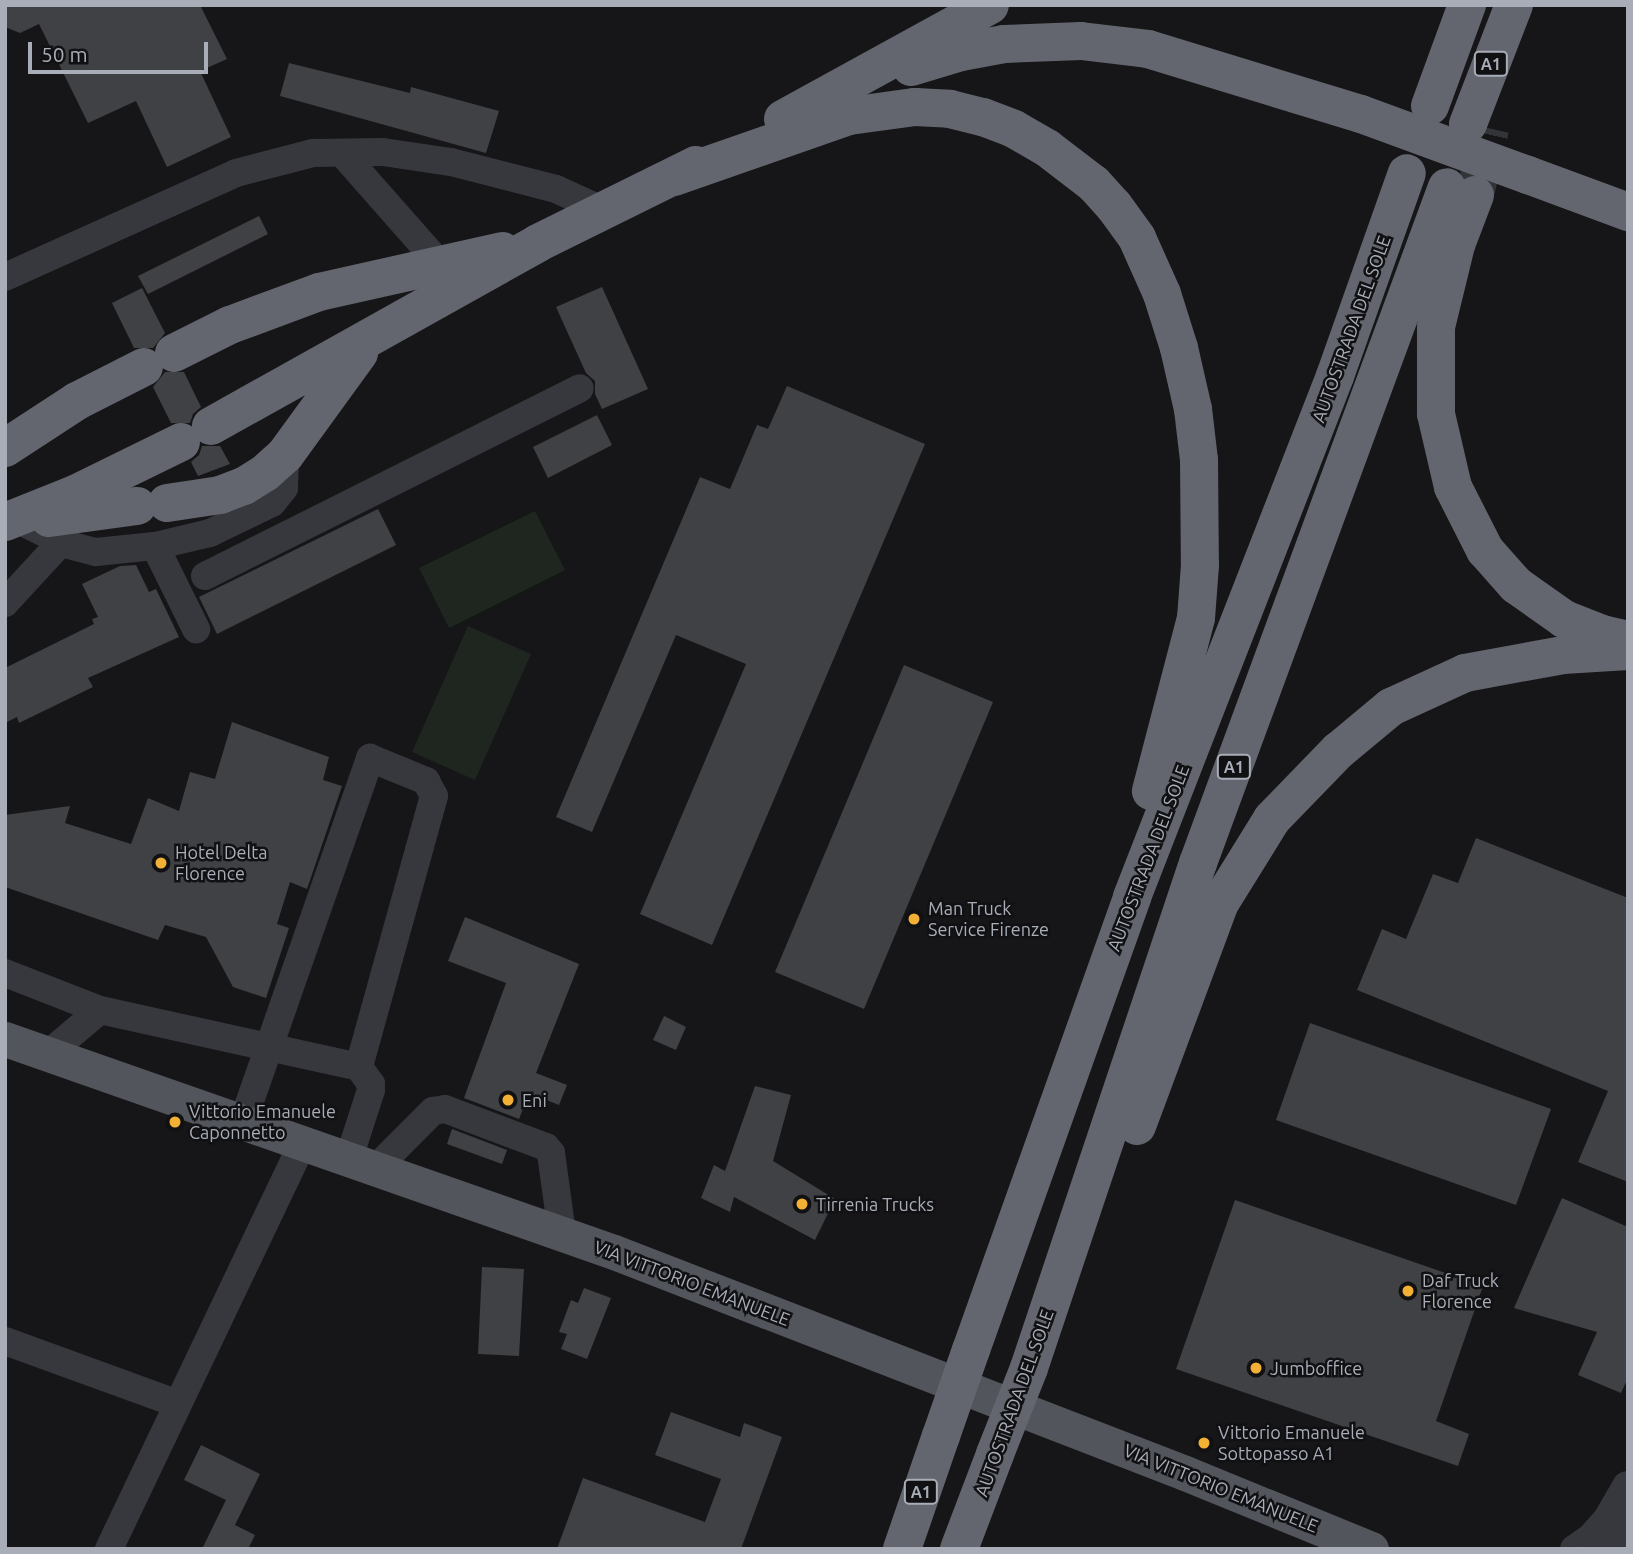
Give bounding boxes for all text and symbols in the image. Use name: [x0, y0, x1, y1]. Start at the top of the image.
scale bar: [32, 28, 212, 72]
text: 50 m: [41, 42, 88, 66]
road number: A1: [1474, 52, 1508, 76]
street label: AUTOSTRADA DEL SOLE: [1307, 232, 1395, 426]
road number: A1: [1216, 754, 1252, 780]
street label: AUTOSTRADA DEL SOLE: [1103, 762, 1193, 954]
place label: Hotel Delta Florence: [175, 842, 268, 884]
marker: Hotel Delta Florence: [153, 855, 169, 871]
place label: Man Truck Service Firenze: [928, 898, 1049, 940]
marker: Man Truck Service Firenze: [906, 911, 922, 927]
place label: Eni: [522, 1089, 547, 1111]
marker: Eni: [500, 1092, 516, 1108]
place label: Vittorio Emanuele Caponnetto: [189, 1101, 336, 1144]
marker: Vittorio Emanuele Caponnetto: [167, 1114, 183, 1130]
place label: Tirrenia Trucks: [816, 1193, 934, 1215]
marker: Tirrenia Trucks: [794, 1196, 810, 1212]
street label: VIA VITTORIO EMANUELE: [591, 1236, 793, 1330]
place label: Daf Truck Florence: [1422, 1270, 1499, 1312]
marker: Daf Truck Florence: [1400, 1283, 1416, 1299]
street label: AUTOSTRADA DEL SOLE: [970, 1306, 1058, 1500]
place label: Jumboffice: [1270, 1357, 1362, 1379]
marker: Jumboffice: [1248, 1360, 1264, 1376]
place label: Vittorio Emanuele Sottopasso A1: [1218, 1422, 1365, 1464]
marker: Vittorio Emanuele Sottopasso A1: [1196, 1435, 1212, 1451]
street label: VIA VITTORIO EMANUELE: [1121, 1439, 1321, 1537]
road number: A1: [904, 1480, 939, 1504]

